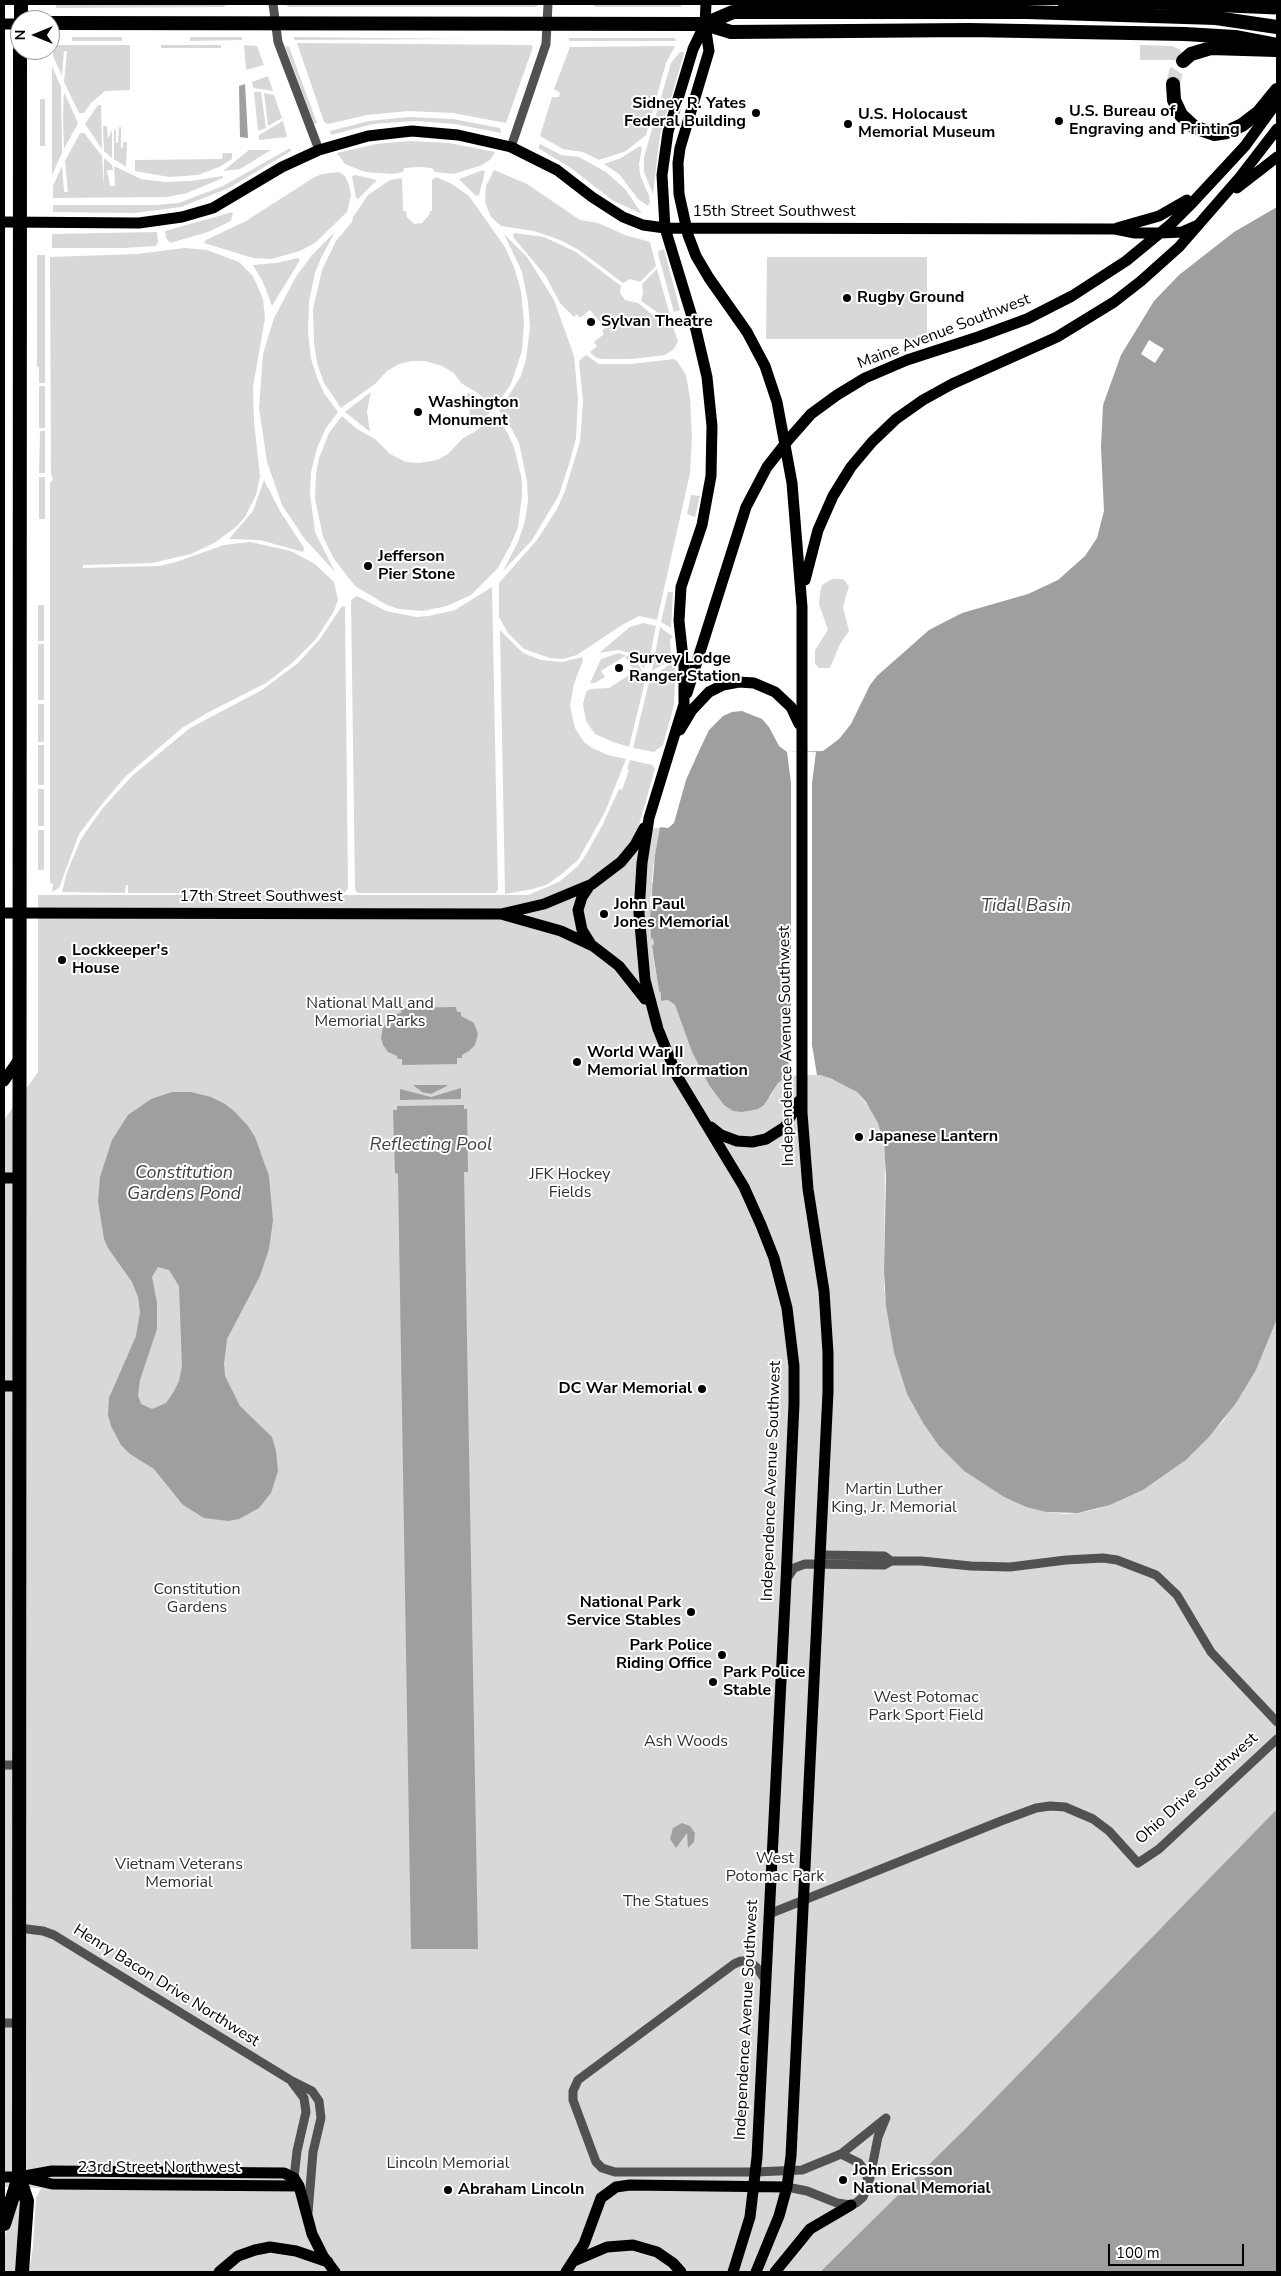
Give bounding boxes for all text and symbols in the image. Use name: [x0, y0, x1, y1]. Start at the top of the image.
north arrow: [10, 10, 60, 60]
text: N: [11, 30, 30, 40]
place label: Sidney R. Yates Federal Building: [624, 94, 746, 132]
place label: U.S. Bureau of Engraving and Printing: [1069, 102, 1240, 140]
place label: U.S. Holocaust Memorial Museum: [858, 105, 995, 143]
marker: Sidney R. Yates Federal Building: [750, 107, 762, 119]
marker: U.S. Bureau of Engraving and Printing: [1053, 115, 1065, 127]
marker: U.S. Holocaust Memorial Museum: [842, 118, 854, 130]
street label: 15th Street Southwest: [692, 202, 856, 222]
place label: Rugby Ground: [857, 288, 964, 308]
street label: Maine Avenue Southwest: [855, 290, 1033, 374]
marker: Rugby Ground: [841, 292, 853, 304]
place label: Sylvan Theatre: [601, 312, 713, 332]
marker: Sylvan Theatre: [585, 316, 597, 328]
place label: Washington Monument: [428, 393, 519, 431]
marker: Washington Monument: [412, 406, 424, 418]
place label: Jefferson Pier Stone: [378, 547, 455, 585]
marker: Jefferson Pier Stone: [362, 560, 374, 572]
place label: Survey Lodge Ranger Station: [629, 649, 741, 687]
marker: Survey Lodge Ranger Station: [613, 662, 625, 674]
street label: 17th Street Southwest: [179, 887, 343, 907]
place label: John Paul Jones Memorial: [614, 895, 729, 933]
water label: Tidal Basin: [981, 896, 1071, 918]
marker: John Paul Jones Memorial: [598, 908, 610, 920]
street label: Independence Avenue Southwest: [775, 925, 799, 1167]
place label: Lockkeeper's House: [72, 941, 168, 979]
marker: Lockkeeper's House: [56, 954, 68, 966]
park label: National Mall and Memorial Parks: [306, 994, 434, 1032]
place label: World War II Memorial Information: [587, 1043, 748, 1081]
marker: World War II Memorial Information: [571, 1056, 583, 1068]
place label: Japanese Lantern: [869, 1127, 998, 1147]
marker: Japanese Lantern: [853, 1131, 865, 1143]
water label: Reflecting Pool: [370, 1135, 492, 1157]
water label: Constitution Gardens Pond: [127, 1163, 241, 1206]
park label: JFK Hockey Fields: [530, 1165, 610, 1203]
street label: Independence Avenue Southwest: [758, 1360, 786, 1602]
place label: DC War Memorial: [558, 1379, 692, 1399]
marker: DC War Memorial: [696, 1383, 708, 1395]
park label: Martin Luther King, Jr. Memorial: [831, 1480, 957, 1518]
park label: Constitution Gardens: [154, 1580, 240, 1618]
place label: National Park Service Stables: [567, 1593, 681, 1631]
marker: National Park Service Stables: [685, 1606, 697, 1618]
place label: Park Police Riding Office: [616, 1636, 712, 1674]
marker: Park Police Riding Office: [716, 1649, 728, 1661]
place label: Park Police Stable: [723, 1663, 805, 1701]
marker: Park Police Stable: [707, 1676, 719, 1688]
park label: West Potomac Park Sport Field: [869, 1688, 983, 1726]
street label: Ohio Drive Southwest: [1132, 1729, 1262, 1849]
park label: Ash Woods: [644, 1732, 728, 1752]
park label: West Potomac Park: [726, 1849, 824, 1887]
park label: Vietnam Veterans Memorial: [115, 1855, 243, 1893]
park label: The Statues: [623, 1892, 709, 1912]
street label: Independence Avenue Southwest: [731, 1899, 763, 2141]
street label: Henry Bacon Drive Northwest: [70, 1921, 262, 2051]
park label: Lincoln Memorial: [386, 2154, 510, 2174]
street label: 23rd Street Northwest: [78, 2158, 240, 2178]
place label: John Ericsson National Memorial: [853, 2161, 991, 2199]
marker: John Ericsson National Memorial: [837, 2174, 849, 2186]
place label: Abraham Lincoln: [458, 2180, 584, 2200]
marker: Abraham Lincoln: [442, 2184, 454, 2196]
scale bar: [1111, 2234, 1247, 2266]
text: 100 m: [1116, 2243, 1160, 2263]

